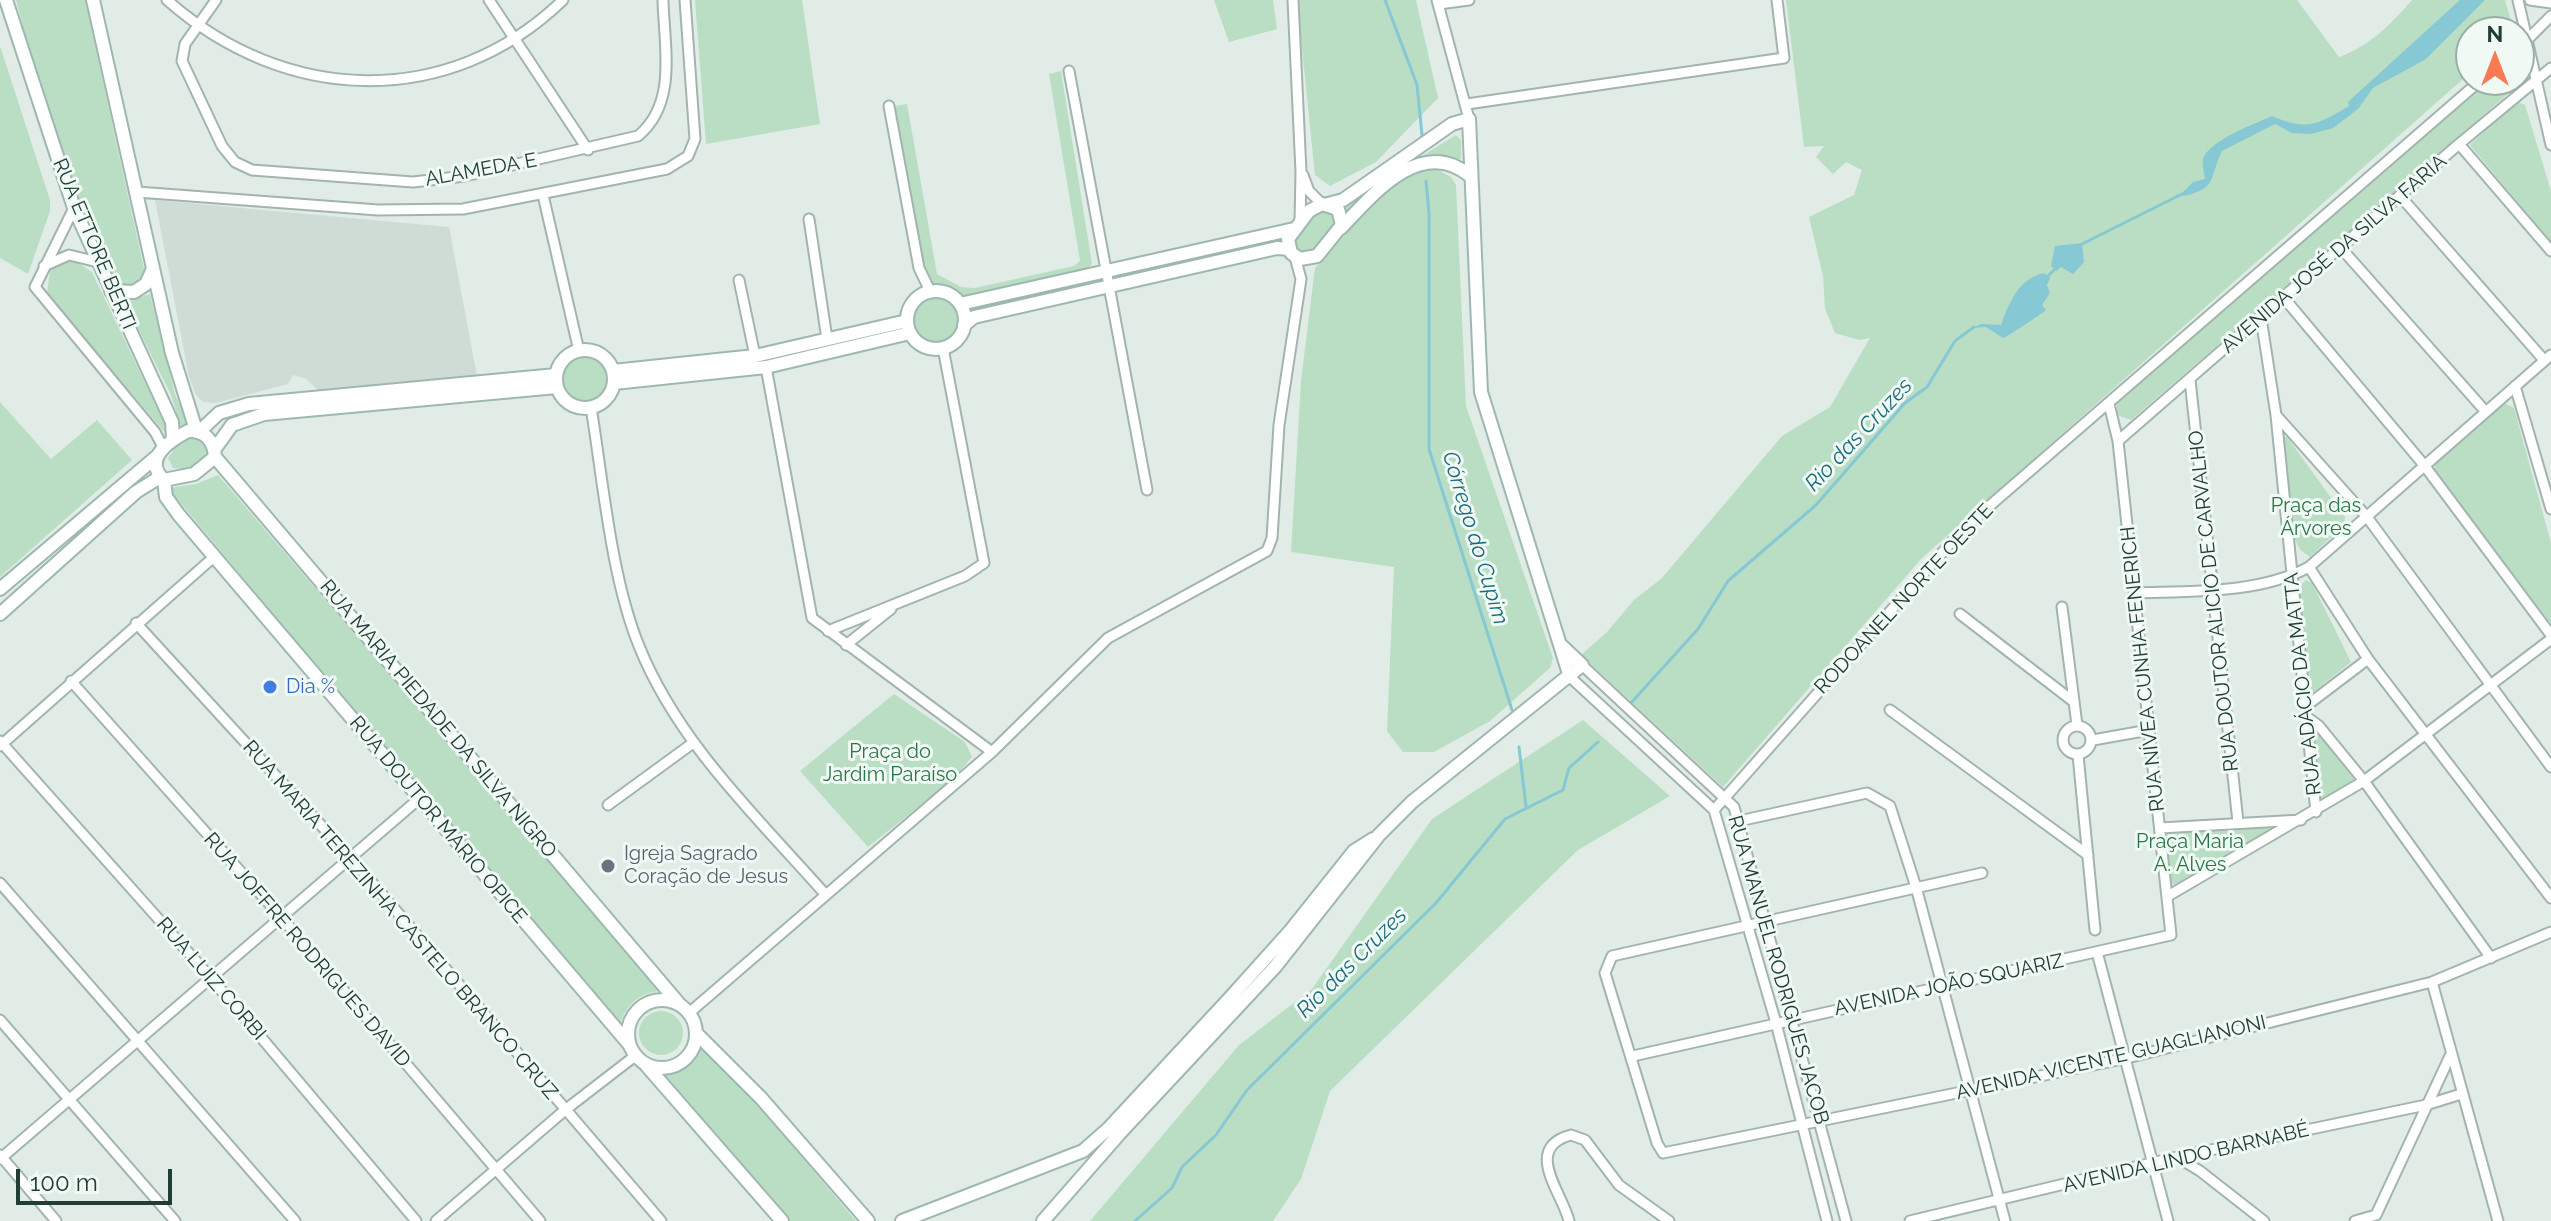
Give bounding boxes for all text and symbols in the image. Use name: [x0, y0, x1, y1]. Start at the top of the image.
north arrow: [2455, 16, 2535, 96]
text: N: [2487, 21, 2503, 47]
street label: ALAMEDA E: [423, 148, 539, 192]
street label: AVENIDA JOSÉ DA SILVA FARIA: [2216, 150, 2452, 358]
street label: RUA ETTORE BERTI: [47, 155, 141, 333]
water label: Rio das Cruzes: [1800, 373, 1918, 497]
street label: RUA DOUTOR ALICIO DE CARVALHO: [2184, 429, 2244, 773]
water label: Córrego do Cupim: [1436, 448, 1514, 628]
park label: Praça das Árvores: [2271, 494, 2361, 541]
street label: RODOANEL NORTE OESTE: [1810, 499, 1998, 699]
street label: RUA NÍVEA CUNHA FENERICH: [2116, 525, 2170, 813]
street label: RUA ADÁCIO DA MATTA: [2279, 571, 2327, 797]
street label: RUA MARIA PIEDADE DA SILVA NIGRO: [315, 575, 561, 863]
place label: Dia %: [286, 675, 335, 699]
marker: Dia %: [261, 678, 279, 696]
street label: RUA DOUTOR MÁRIO OPICE: [344, 712, 532, 928]
street label: RUA MARIA TEREZINHA CASTELO BRANCO CRUZ: [237, 736, 563, 1104]
park label: Praça do Jardim Paraíso: [823, 740, 957, 787]
street label: RUA MANUEL RODRIGUES JACOB: [1722, 813, 1834, 1127]
street label: RUA JOFFRE RODRIGUES DAVID: [199, 828, 415, 1072]
park label: Praça Maria A. Alves: [2136, 830, 2244, 877]
place label: Igreja Sagrado Coração de Jesus: [624, 842, 788, 889]
marker: Igreja Sagrado Coração de Jesus: [599, 857, 617, 875]
water label: Rio das Cruzes: [1291, 902, 1413, 1024]
street label: RUA LUIZ CORBI: [151, 913, 271, 1045]
street label: AVENIDA JOÃO SQUARIZ: [1832, 949, 2066, 1021]
street label: AVENIDA VICENTE GUAGLIANONI: [1954, 1011, 2268, 1105]
street label: AVENIDA LINDO BARNABÉ: [2061, 1118, 2311, 1198]
scale bar: [20, 1153, 176, 1203]
text: 100 m: [30, 1168, 98, 1197]

